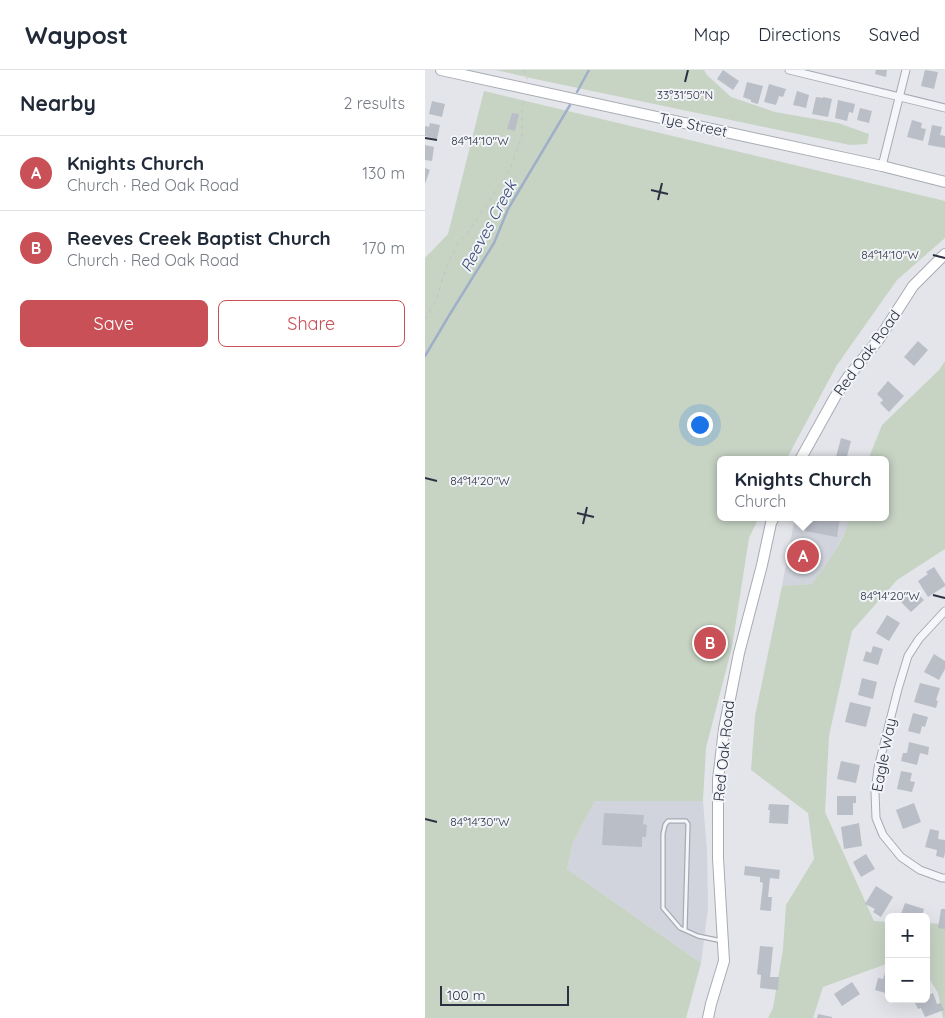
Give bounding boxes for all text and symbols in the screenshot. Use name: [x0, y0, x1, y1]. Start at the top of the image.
text: Waypost: [25, 20, 128, 50]
text: Map: [693, 23, 730, 46]
text: Directions: [758, 23, 841, 46]
text: Saved: [869, 23, 920, 46]
text: 33°31'50"N: [657, 87, 713, 102]
text: Nearby: [20, 90, 96, 116]
text: 2 results: [343, 93, 405, 113]
street label: Tye Street: [657, 108, 729, 141]
text: 84°14'10"W: [451, 133, 509, 148]
text: Knights Church: [67, 151, 204, 175]
text: A: [31, 163, 41, 183]
text: 130 m: [362, 163, 405, 183]
text: Church · Red Oak Road: [67, 175, 239, 195]
water label: Reeves Creek: [455, 176, 521, 275]
text: Reeves Creek Baptist Church: [67, 226, 331, 250]
text: B: [31, 238, 41, 258]
text: 170 m: [362, 238, 405, 258]
text: 84°14'10"W: [861, 247, 919, 262]
text: Church · Red Oak Road: [67, 250, 239, 270]
button: Save: [20, 300, 208, 347]
button: Share: [218, 300, 405, 347]
street label: Red Oak Road: [829, 306, 904, 399]
your location: [687, 412, 713, 438]
popup: [717, 456, 889, 521]
text: Knights Church: [734, 467, 872, 491]
text: 84°14'20"W: [450, 473, 510, 488]
text: Church: [734, 491, 786, 511]
pin: A: [787, 537, 819, 575]
text: 84°14'20"W: [860, 588, 920, 603]
pin: B: [694, 624, 726, 662]
street label: Red Oak Road: [709, 699, 738, 802]
street label: Eagle Way: [867, 716, 900, 793]
text: 84°14'30"W: [450, 814, 510, 829]
map controls: [885, 913, 930, 1003]
button: +: [885, 913, 930, 958]
button: −: [885, 958, 930, 1003]
scale bar: [440, 983, 569, 1006]
text: 100 m: [447, 986, 485, 1004]

